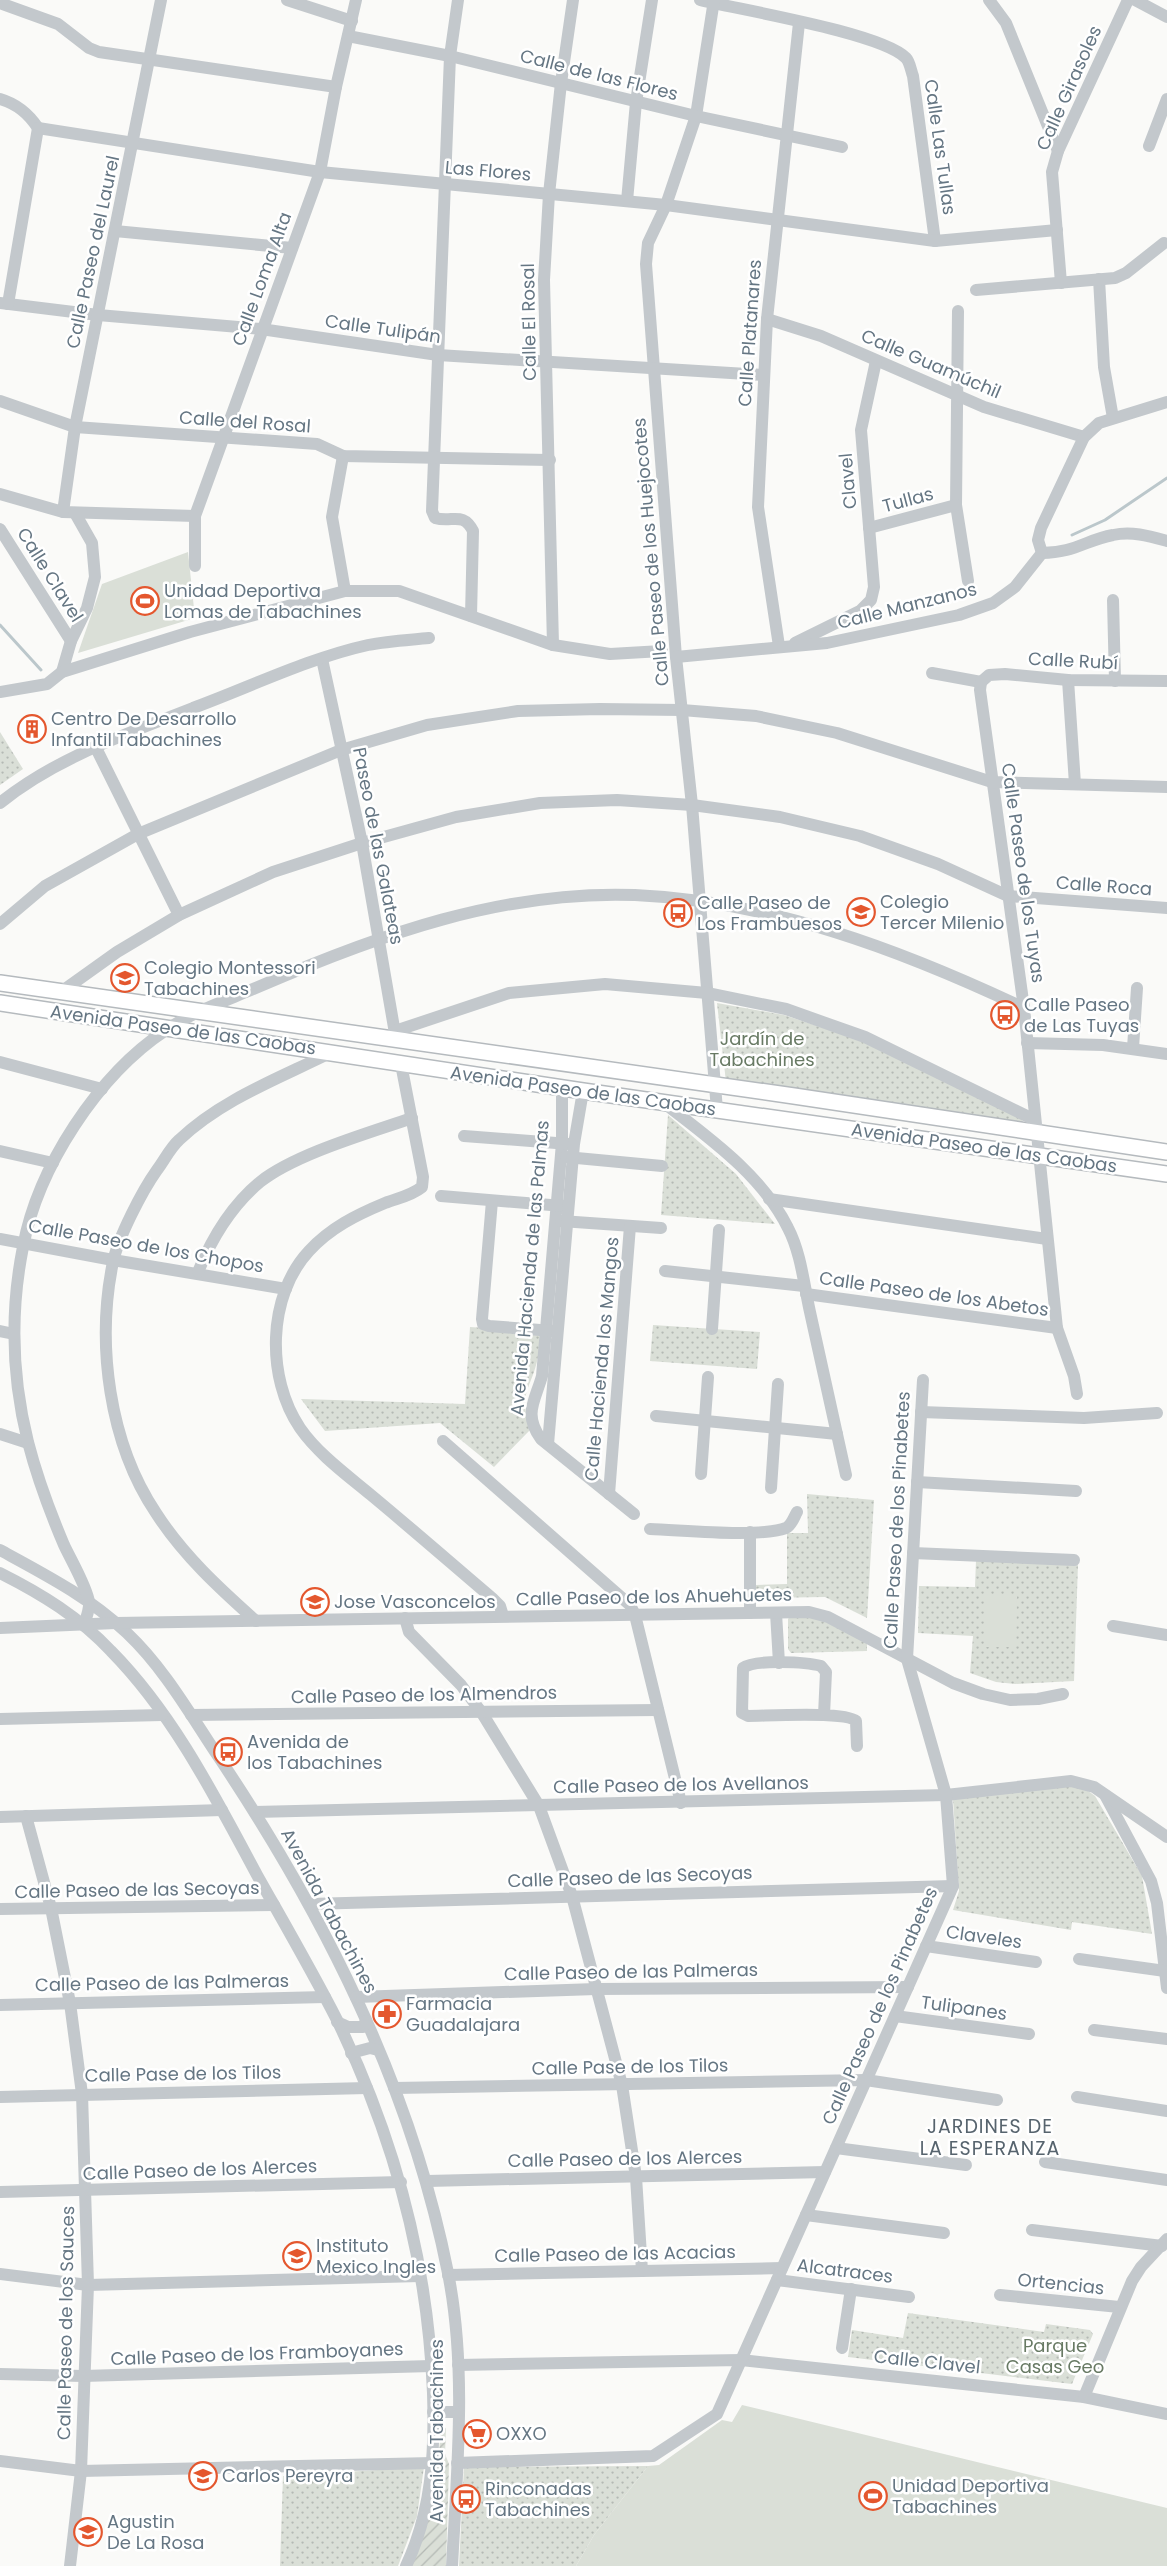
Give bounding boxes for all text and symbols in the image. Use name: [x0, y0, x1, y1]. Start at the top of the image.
street label: Calle Girasoles: [1030, 21, 1107, 154]
street label: Calle de las Flores: [517, 43, 681, 106]
street label: Calle Las Tullas: [919, 77, 962, 216]
street label: Calle Paseo del Laurel: [60, 153, 125, 351]
street label: Las Flores: [444, 154, 532, 187]
street label: Calle Loma Alta: [226, 208, 297, 349]
street label: Calle Platanares: [732, 258, 767, 407]
street label: Calle El Rosal: [515, 263, 542, 381]
street label: Calle Tulipán: [323, 308, 443, 349]
street label: Calle Guamúchil: [857, 323, 1005, 404]
street label: Calle del Rosal: [178, 404, 312, 439]
street label: Calle Paseo de los Huejocotes: [626, 417, 675, 687]
street label: Clavel: [833, 452, 862, 510]
street label: Tullas: [880, 481, 936, 518]
street label: Calle Clavel: [11, 523, 89, 627]
street label: Calle Manzanos: [835, 576, 979, 635]
place label: Unidad Deportiva Lomas de Tabachines: [164, 578, 362, 624]
sports icon: Unidad Deportiva Lomas de Tabachines: [130, 586, 160, 616]
street label: Calle Rubí: [1027, 646, 1119, 675]
place label: Centro De Desarrollo Infantil Tabachines: [51, 706, 237, 752]
building icon: Centro De Desarrollo Infantil Tabachines: [17, 714, 47, 744]
street label: Paseo de las Galateas: [347, 745, 410, 947]
street label: Calle Paseo de los Tuyas: [996, 761, 1051, 984]
street label: Calle Roca: [1055, 870, 1153, 901]
place label: Colegio Tercer Milenio: [880, 889, 1004, 935]
place label: Calle Paseo de Los Frambuesos: [697, 890, 842, 936]
school or university icon: Colegio Tercer Milenio: [846, 897, 876, 927]
bus stop icon: Calle Paseo de Los Frambuesos: [663, 898, 693, 928]
place label: Colegio Montessori Tabachines: [144, 955, 316, 1001]
school or university icon: Colegio Montessori Tabachines: [110, 963, 140, 993]
place label: Calle Paseo de Las Tuyas: [1024, 992, 1139, 1038]
street label: Avenida Paseo de las Caobas: [49, 998, 318, 1061]
bus stop icon: Calle Paseo de Las Tuyas: [990, 1000, 1020, 1030]
park label: Jardín de Tabachines: [709, 1026, 815, 1072]
street label: Avenida Paseo de las Caobas: [449, 1059, 718, 1122]
street label: Avenida Paseo de las Caobas: [850, 1116, 1119, 1179]
street label: Avenida Hacienda de las Palmas: [504, 1119, 555, 1417]
street label: Calle Paseo de los Chopos: [26, 1212, 266, 1279]
street label: Calle Hacienda los Mangos: [578, 1236, 625, 1482]
street label: Calle Paseo de los Abetos: [818, 1265, 1050, 1322]
street label: Calle Paseo de los Pinabetes: [877, 1391, 916, 1649]
street label: Calle Paseo de los Ahuehuetes: [516, 1582, 792, 1611]
school or university icon: Jose Vasconcelos: [300, 1587, 330, 1617]
place label: Jose Vasconcelos: [334, 1589, 496, 1614]
street label: Calle Paseo de los Almendros: [291, 1680, 557, 1709]
place label: Avenida de los Tabachines: [247, 1729, 382, 1775]
bus stop icon: Avenida de los Tabachines: [213, 1737, 243, 1767]
street label: Calle Paseo de los Avellanos: [553, 1770, 809, 1799]
street label: Avenida Tabachines: [275, 1824, 384, 1998]
street label: Calle Paseo de las Secoyas: [507, 1860, 753, 1893]
street label: Calle Paseo de las Secoyas: [14, 1875, 260, 1904]
street label: Calle Paseo de los Pinabetes: [816, 1883, 943, 2129]
street label: Claveles: [944, 1919, 1024, 1954]
street label: Calle Paseo de las Palmeras: [504, 1957, 758, 1986]
street label: Calle Paseo de las Palmeras: [35, 1968, 289, 1997]
street label: Tulipanes: [919, 1989, 1009, 2026]
place label: Farmacia Guadalajara: [406, 1991, 520, 2037]
pharmacy icon: Farmacia Guadalajara: [372, 1999, 402, 2029]
street label: Calle Pase de los Tilos: [531, 2052, 729, 2081]
street label: Calle Pase de los Tilos: [84, 2059, 282, 2088]
district label: JARDINES DE LA ESPERANZA: [920, 2113, 1060, 2162]
street label: Calle Paseo de los Alerces: [508, 2144, 742, 2173]
street label: Calle Paseo de los Alerces: [82, 2153, 318, 2186]
street label: Calle Paseo de los Sauces: [51, 2206, 80, 2440]
place label: Instituto Mexico Ingles: [316, 2233, 436, 2279]
street label: Calle Paseo de las Acacias: [494, 2239, 736, 2268]
school or university icon: Instituto Mexico Ingles: [282, 2241, 312, 2271]
street label: Alcatraces: [796, 2252, 895, 2289]
street label: Ortencias: [1016, 2267, 1106, 2300]
park label: Parque Casas Geo: [1006, 2333, 1104, 2379]
street label: Calle Paseo de los Framboyanes: [110, 2336, 404, 2371]
street label: Avenida Tabachines: [424, 2339, 449, 2523]
street label: Calle Clavel: [872, 2343, 982, 2380]
supermarket icon: OXXO: [462, 2419, 492, 2449]
place label: OXXO: [496, 2421, 547, 2446]
school or university icon: Carlos Pereyra: [188, 2461, 218, 2491]
place label: Carlos Pereyra: [222, 2463, 353, 2488]
place label: Unidad Deportiva Tabachines: [892, 2473, 1049, 2519]
place label: Rinconadas Tabachines: [485, 2476, 592, 2522]
sports icon: Unidad Deportiva Tabachines: [858, 2481, 888, 2511]
bus stop icon: Rinconadas Tabachines: [451, 2484, 481, 2514]
place label: Agustin De La Rosa: [107, 2509, 204, 2555]
school or university icon: Agustin De La Rosa: [73, 2517, 103, 2547]

